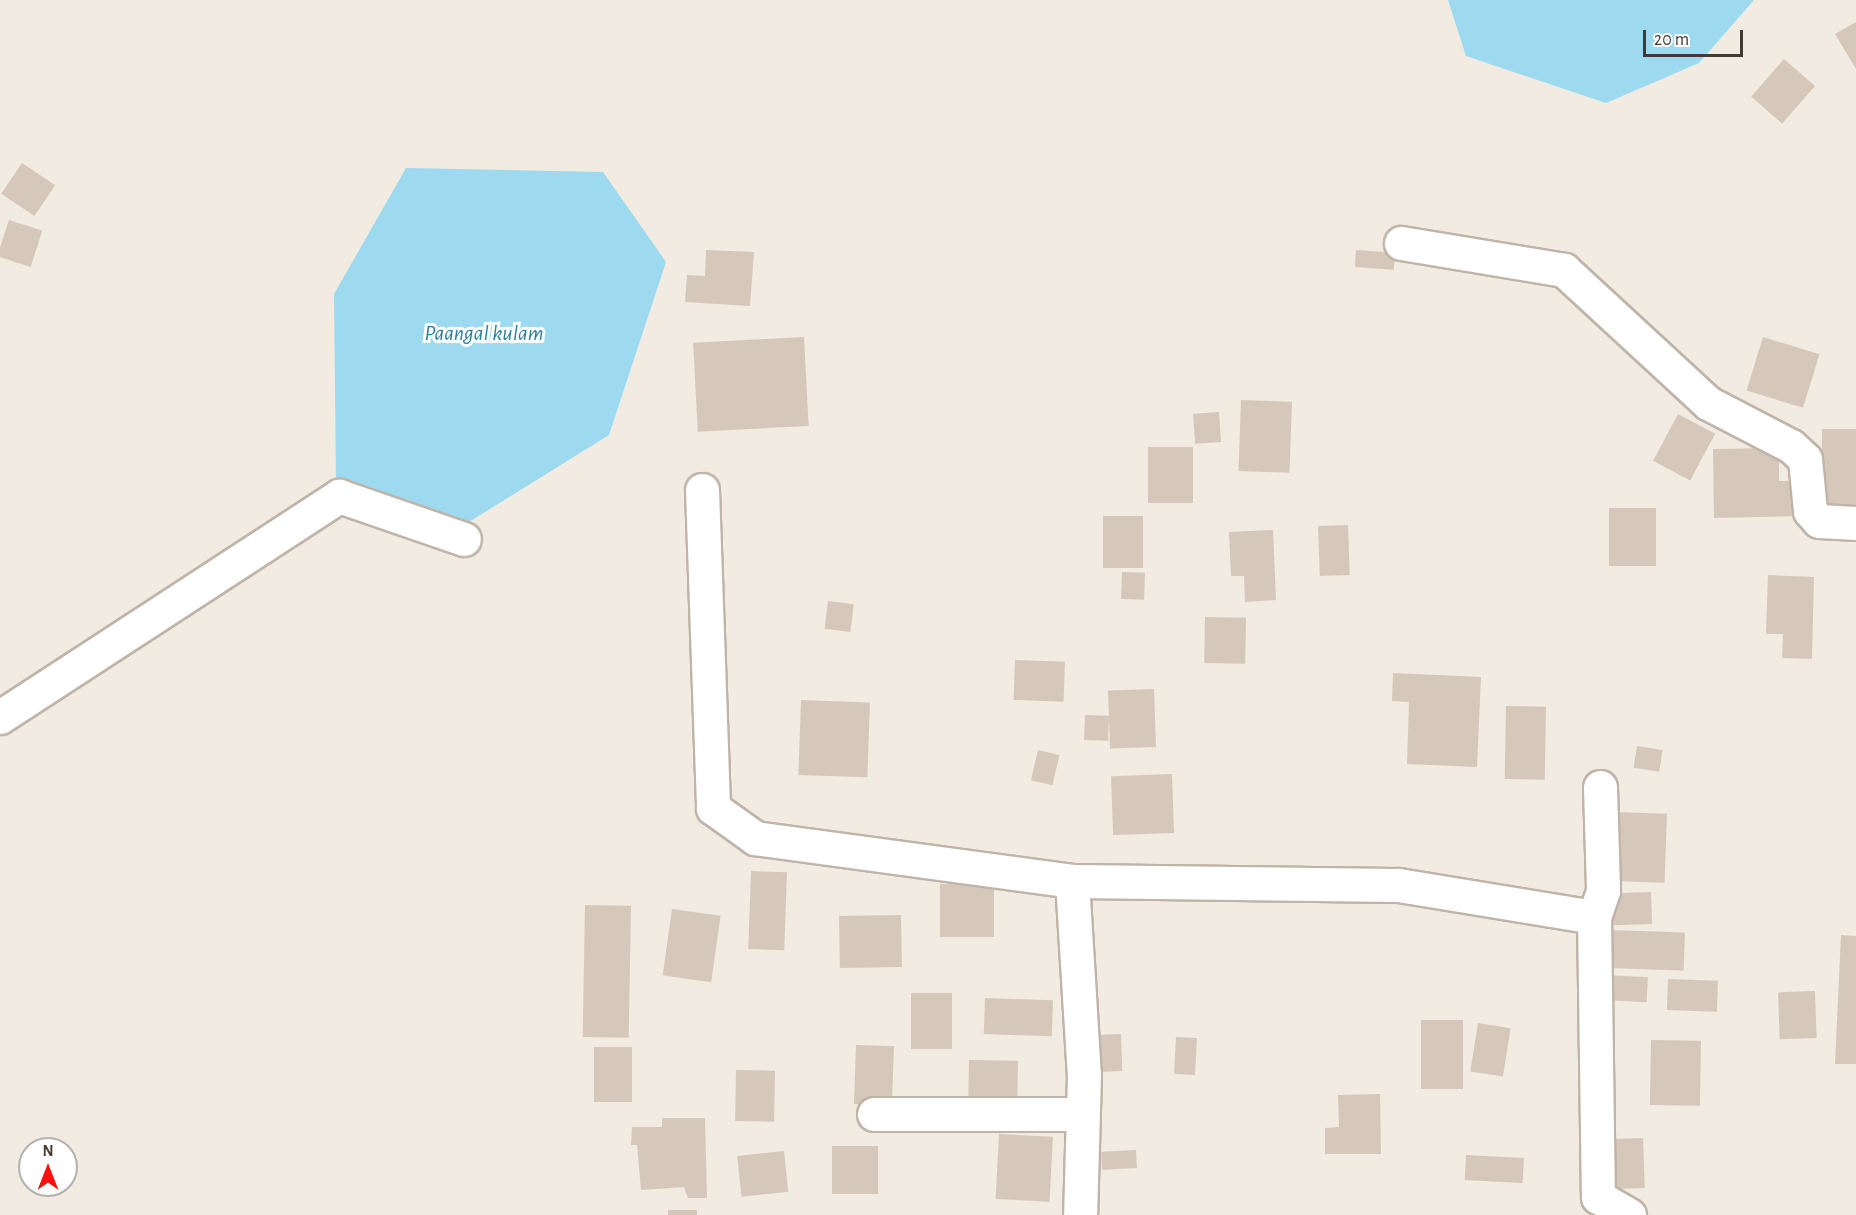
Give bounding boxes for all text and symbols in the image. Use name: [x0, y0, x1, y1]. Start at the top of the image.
scale bar: [1646, 18, 1746, 56]
text: 20 m: [1654, 31, 1689, 49]
water label: Paangal kulam: [424, 321, 544, 347]
north arrow: [18, 1137, 78, 1197]
text: N: [42, 1143, 54, 1159]

